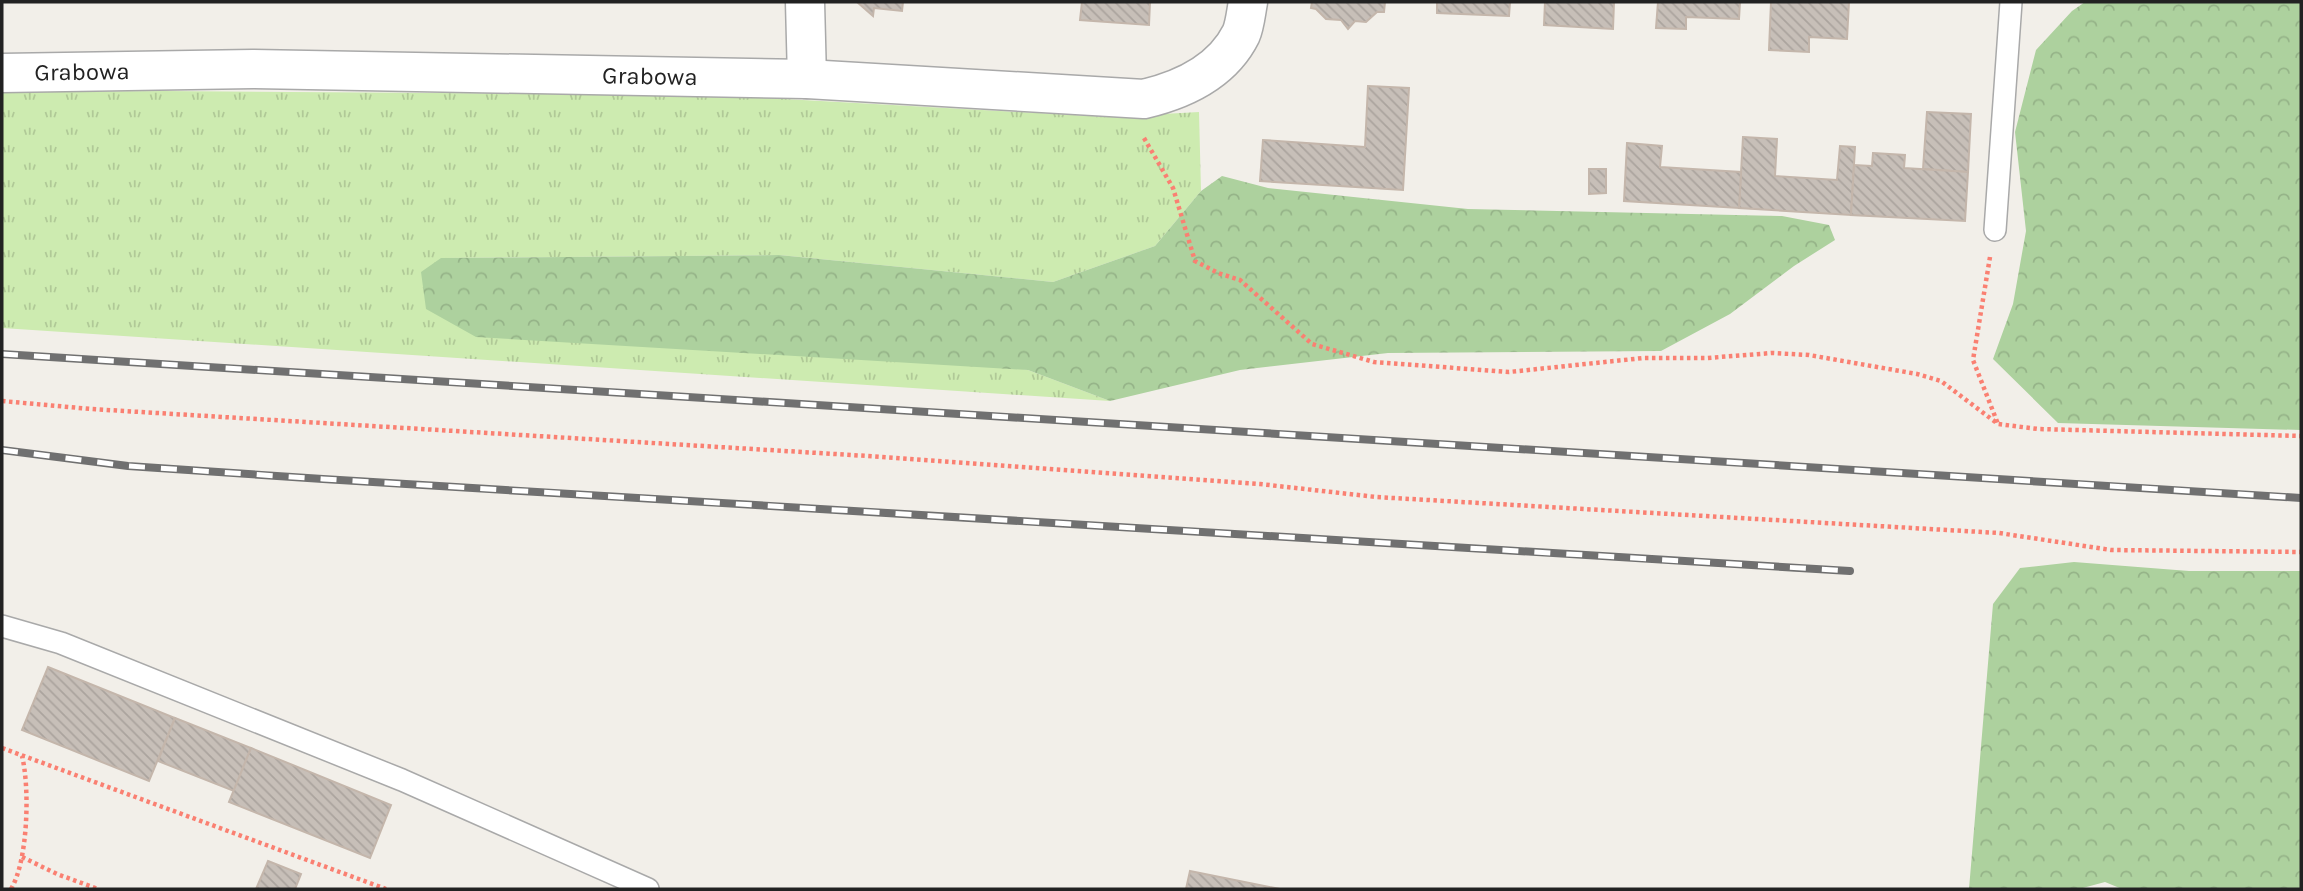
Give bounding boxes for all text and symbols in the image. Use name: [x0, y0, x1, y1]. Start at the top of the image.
street label: Grabowa: [34, 57, 130, 86]
street label: Grabowa: [602, 61, 698, 91]

